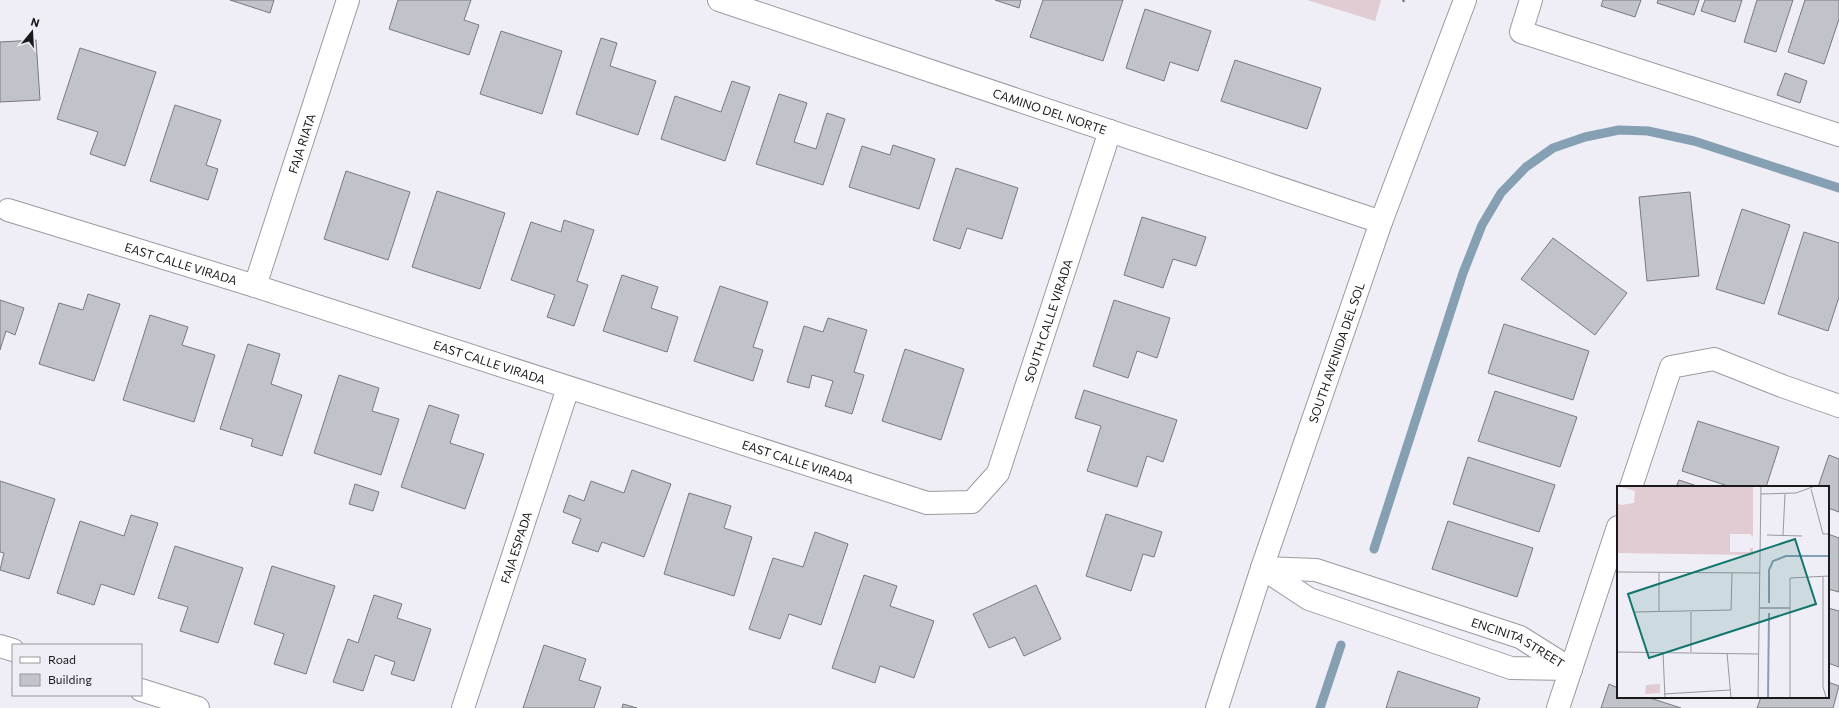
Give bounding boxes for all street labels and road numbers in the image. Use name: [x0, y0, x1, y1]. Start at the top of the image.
street label: CAMINO DEL NORTE: [991, 85, 1109, 137]
street label: FAJA RIATA: [285, 112, 318, 175]
street label: EAST CALLE VIRADA: [123, 239, 239, 287]
street label: SOUTH CALLE VIRADA: [1021, 257, 1075, 384]
street label: SOUTH AVENIDA DEL SOL: [1305, 280, 1367, 425]
street label: EAST CALLE VIRADA: [432, 337, 547, 386]
street label: EAST CALLE VIRADA: [740, 437, 856, 486]
street label: FAJA ESPADA: [497, 510, 534, 585]
street label: ENCINITA STREET: [1470, 615, 1567, 670]

